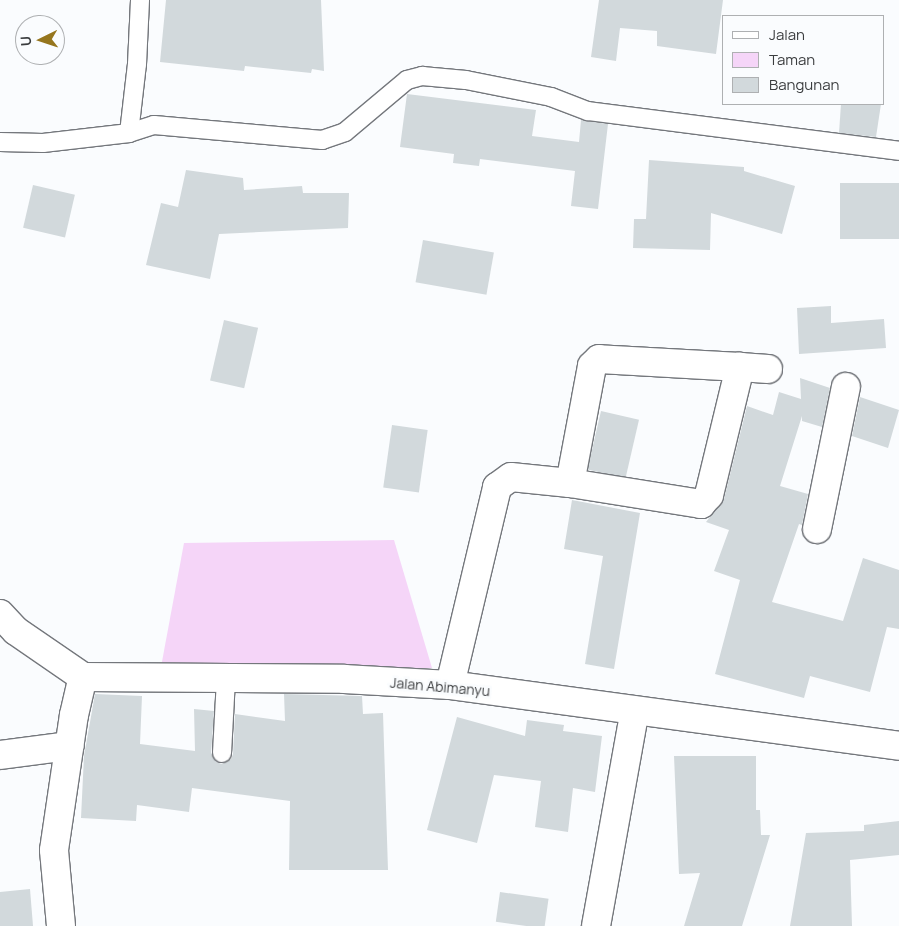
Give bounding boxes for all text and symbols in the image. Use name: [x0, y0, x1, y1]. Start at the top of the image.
north arrow: [15, 15, 65, 65]
legend: [722, 15, 884, 105]
text: Jalan: [769, 24, 805, 45]
text: U: [16, 35, 35, 47]
text: Taman: [769, 49, 815, 70]
text: Bangunan: [769, 74, 839, 95]
street label: Jalan Abimanyu: [389, 674, 491, 700]

